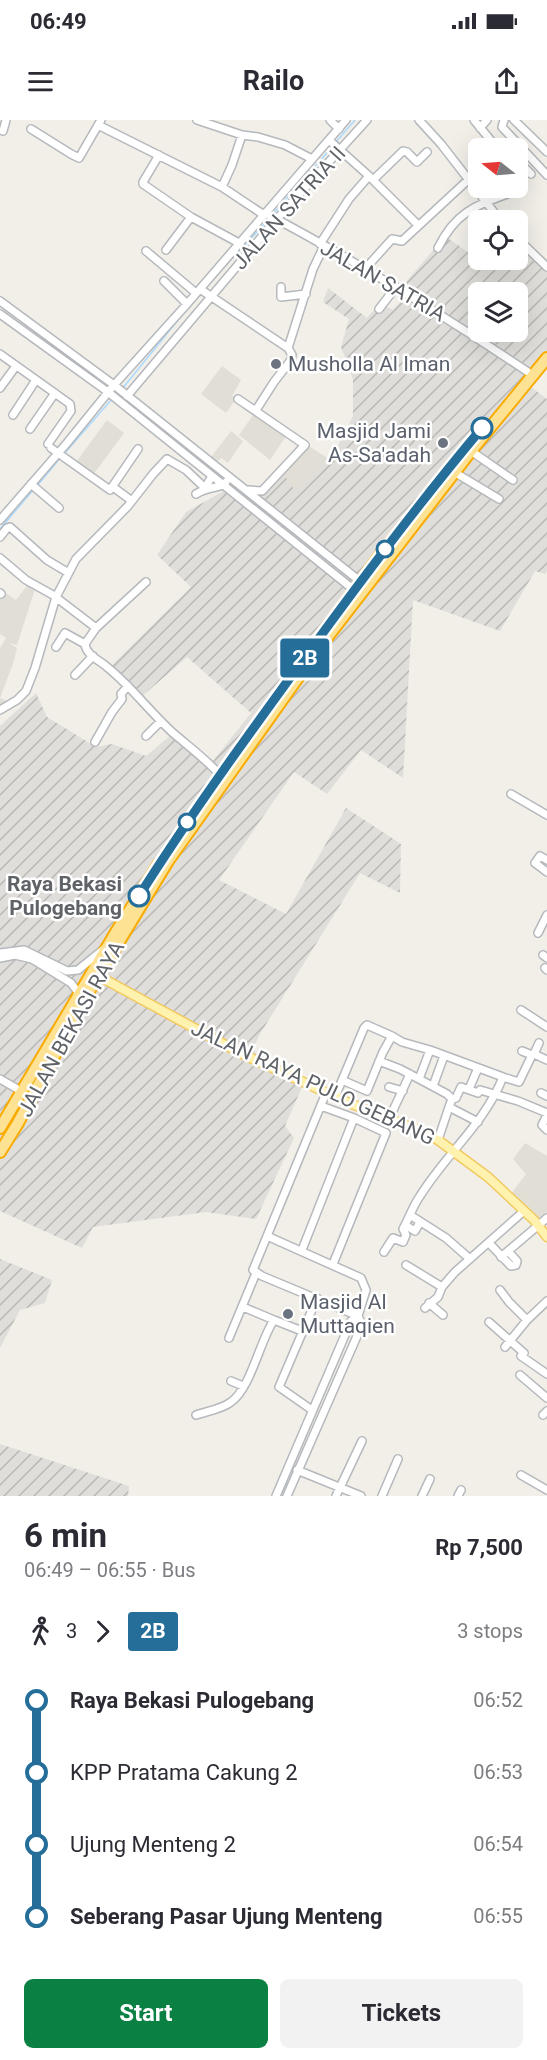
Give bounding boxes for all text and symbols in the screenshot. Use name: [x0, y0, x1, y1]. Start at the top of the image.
text: 06:49: [30, 9, 87, 34]
icon: menu: [24, 65, 57, 98]
text: Railo: [243, 65, 304, 97]
icon: share: [490, 65, 523, 98]
north arrow: [468, 138, 528, 198]
map controls: [468, 138, 528, 342]
street label: JALAN SATRIA II: [228, 142, 350, 274]
button: locate: [468, 210, 528, 270]
street label: JALAN SATRIA: [316, 236, 450, 327]
button: layers: [468, 282, 528, 342]
place label: Musholla Al Iman: [288, 352, 450, 376]
marker: Musholla Al Iman: [269, 357, 283, 371]
unlabelled marker: [471, 417, 493, 439]
place label: Masjid Jami As-Sa'adah: [317, 419, 431, 467]
marker: Masjid Jami As-Sa'adah: [436, 436, 450, 450]
unlabelled marker: [376, 540, 394, 558]
line badge: 2B: [278, 638, 332, 678]
text: 2B: [292, 646, 318, 670]
unlabelled marker: [178, 813, 196, 831]
place label: Raya Bekasi Pulogebang: [7, 872, 122, 920]
marker: Raya Bekasi Pulogebang: [128, 885, 150, 907]
street label: JALAN BEKASI RAYA: [13, 937, 129, 1121]
street label: JALAN RAYA PULO GEBANG: [187, 1016, 439, 1150]
place label: Masjid Al Muttaqien: [300, 1290, 395, 1338]
marker: Masjid Al Muttaqien: [281, 1307, 295, 1321]
text: 6 min: [24, 1516, 107, 1555]
text: Rp 7,500: [435, 1535, 523, 1560]
text: 06:49 – 06:55 · Bus: [24, 1558, 196, 1582]
icon: walk: [24, 1615, 57, 1648]
icon: forward: [86, 1615, 119, 1648]
text: 3: [66, 1619, 77, 1643]
text: 2B: [140, 1619, 166, 1643]
text: 3 stops: [457, 1619, 523, 1643]
text: Raya Bekasi Pulogebang: [70, 1688, 314, 1713]
text: 06:52: [473, 1688, 523, 1712]
text: KPP Pratama Cakung 2: [70, 1760, 298, 1785]
text: 06:53: [473, 1760, 523, 1784]
text: Ujung Menteng 2: [70, 1832, 236, 1857]
text: 06:54: [473, 1832, 523, 1856]
text: Seberang Pasar Ujung Menteng: [70, 1904, 383, 1929]
text: 06:55: [473, 1904, 523, 1928]
button: Start: [24, 1979, 268, 2048]
button: Tickets: [280, 1979, 523, 2048]

